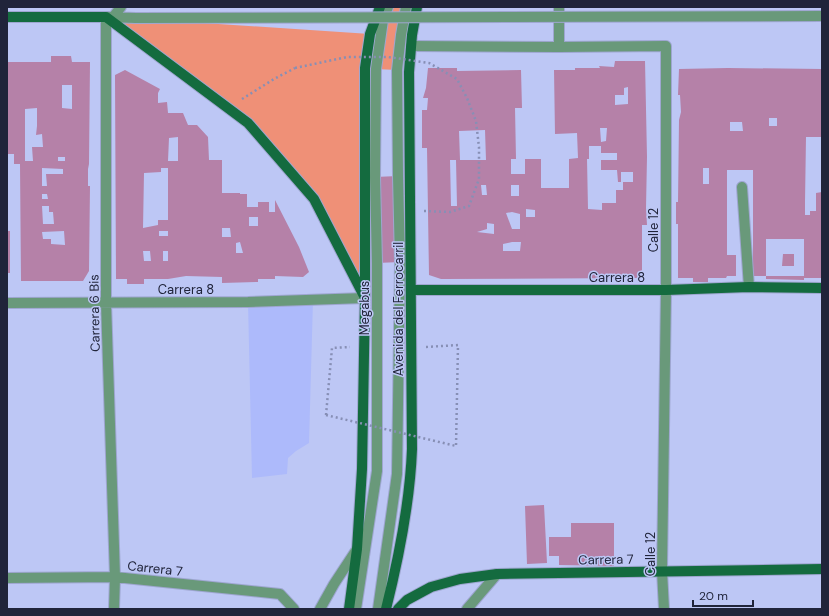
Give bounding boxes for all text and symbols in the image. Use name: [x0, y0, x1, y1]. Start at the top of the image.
street label: Calle 12: [645, 208, 662, 252]
street label: Avenida del Ferrocarril: [390, 242, 407, 376]
street label: Carrera 8: [589, 269, 645, 286]
street label: Carrera 6 Bis: [85, 274, 104, 352]
street label: Carrera 8: [158, 281, 214, 298]
street label: Megabus: [356, 281, 373, 335]
street label: Calle 12: [642, 532, 659, 576]
street label: Carrera 7: [578, 551, 634, 568]
street label: Carrera 7: [126, 557, 183, 580]
scale bar: [693, 582, 753, 608]
text: 20 m: [699, 588, 728, 604]

